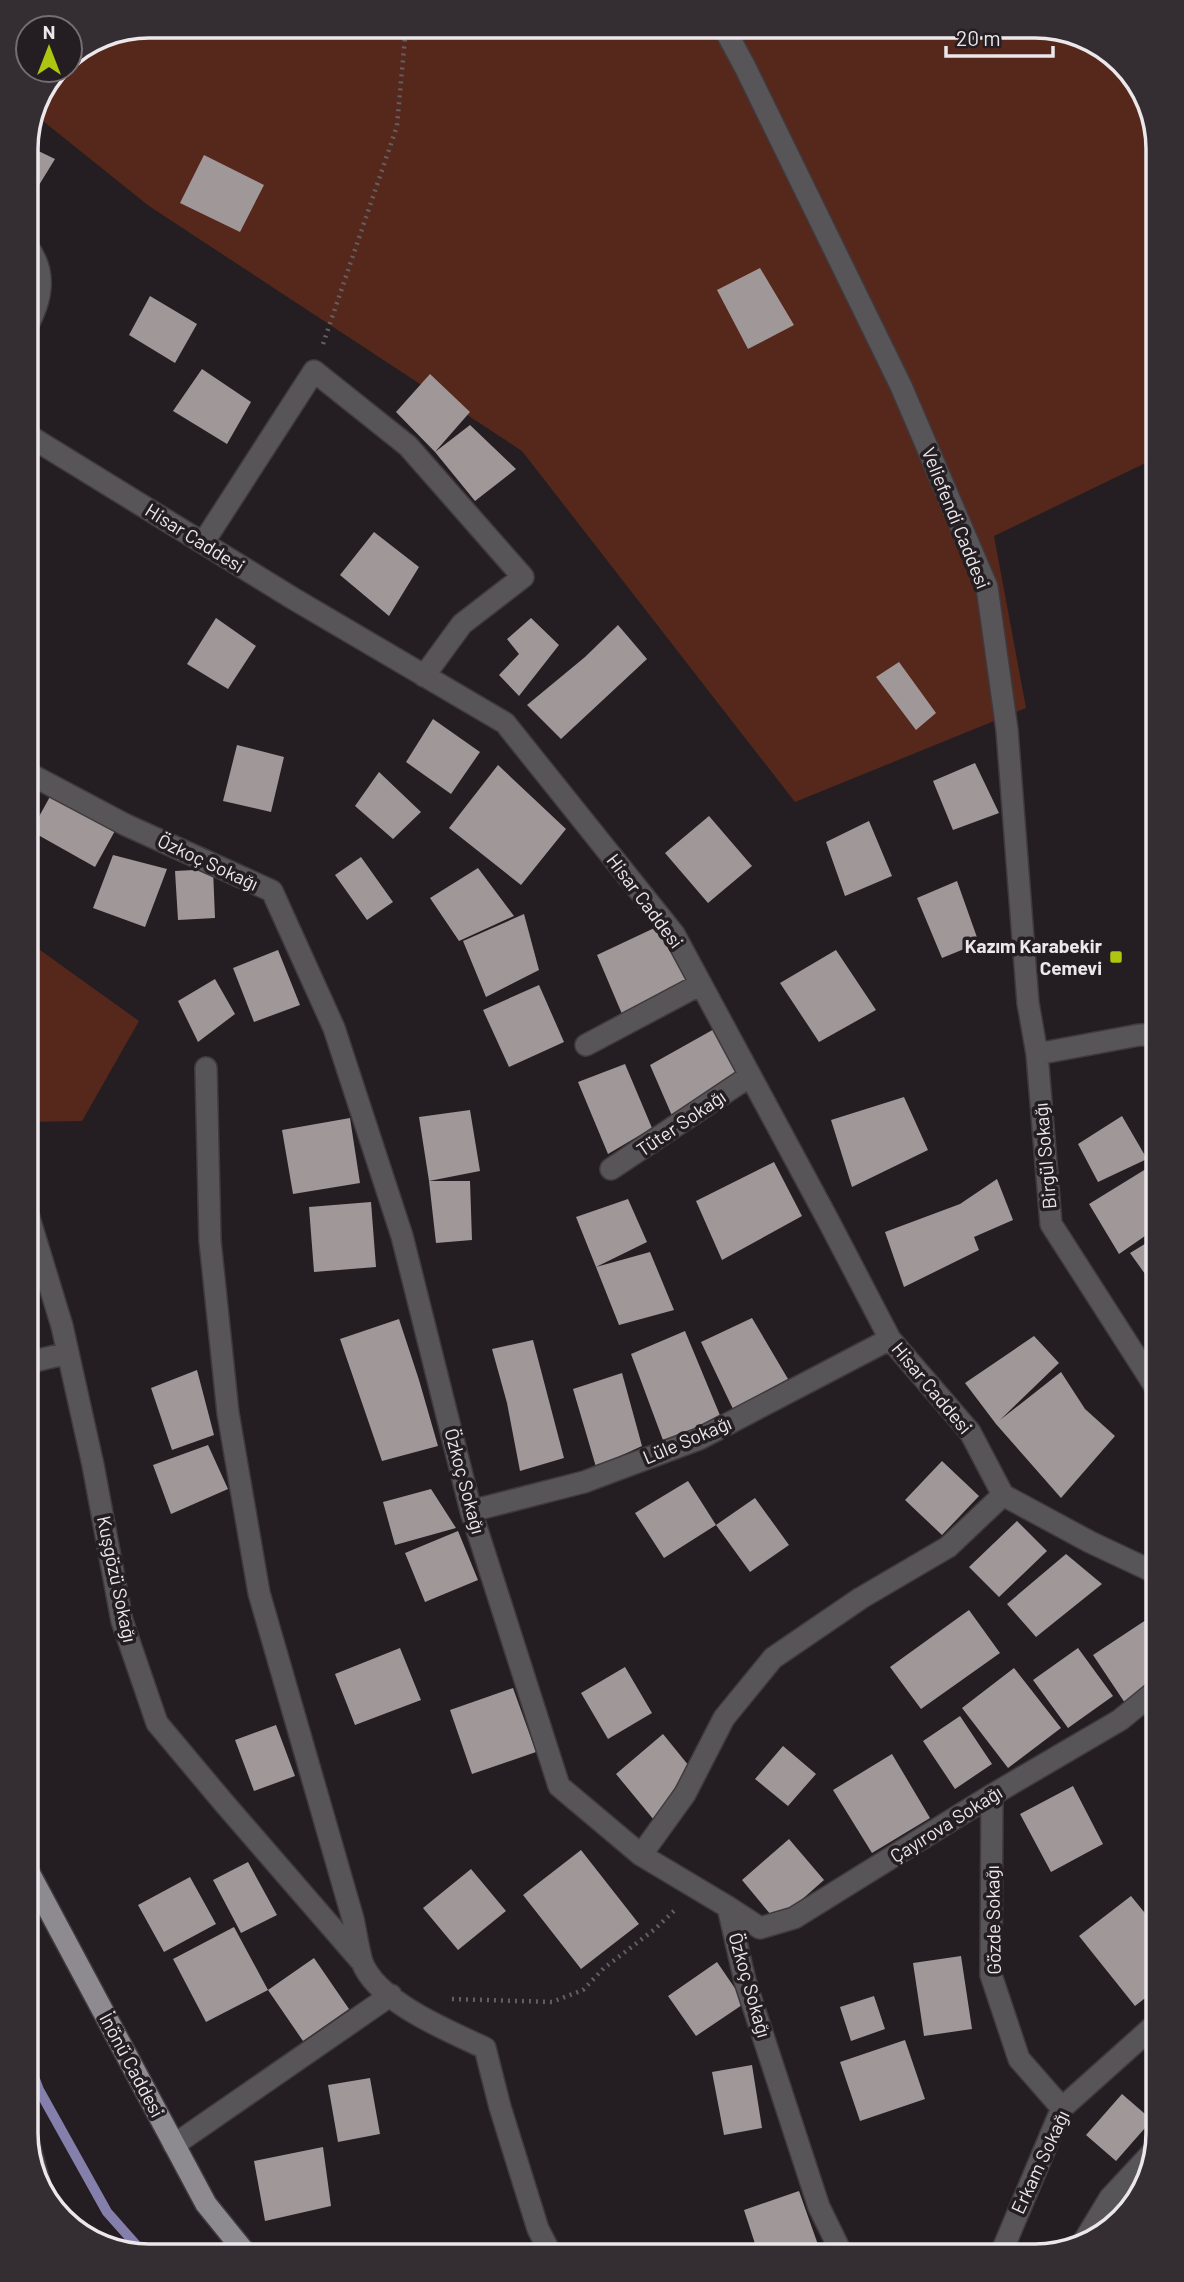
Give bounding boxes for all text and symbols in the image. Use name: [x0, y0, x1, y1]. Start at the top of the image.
north arrow: [14, 14, 84, 84]
scale bar: [946, 14, 1053, 58]
text: N: [43, 20, 55, 43]
text: 20 m: [956, 25, 1001, 50]
street label: Veliefendi Caddesi: [918, 444, 995, 592]
street label: Hisar Caddesi: [141, 498, 249, 577]
street label: Özkoç Sokağı: [154, 828, 262, 895]
street label: Hisar Caddesi: [602, 849, 688, 953]
place label: Kazım Karabekir Cemevi: [965, 934, 1103, 979]
marker: Kazım Karabekir Cemevi: [1108, 949, 1124, 965]
street label: Tüter Sokağı: [632, 1084, 730, 1161]
street label: Birgül Sokağı: [1028, 1102, 1061, 1210]
street label: Hisar Caddesi: [887, 1337, 977, 1438]
street label: Lüle Sokağı: [639, 1411, 735, 1468]
street label: Özkoç Sokağı: [440, 1426, 491, 1536]
street label: Kuşgözü Sokağı: [93, 1514, 142, 1644]
street label: Çayırova Sokağı: [886, 1780, 1006, 1867]
street label: Gözde Sokağı: [980, 1865, 1005, 1975]
street label: Özkoç Sokağı: [725, 1930, 776, 2040]
street label: İnönü Caddesi: [95, 2008, 170, 2121]
street label: Erkam Sokağı: [1006, 2106, 1074, 2217]

